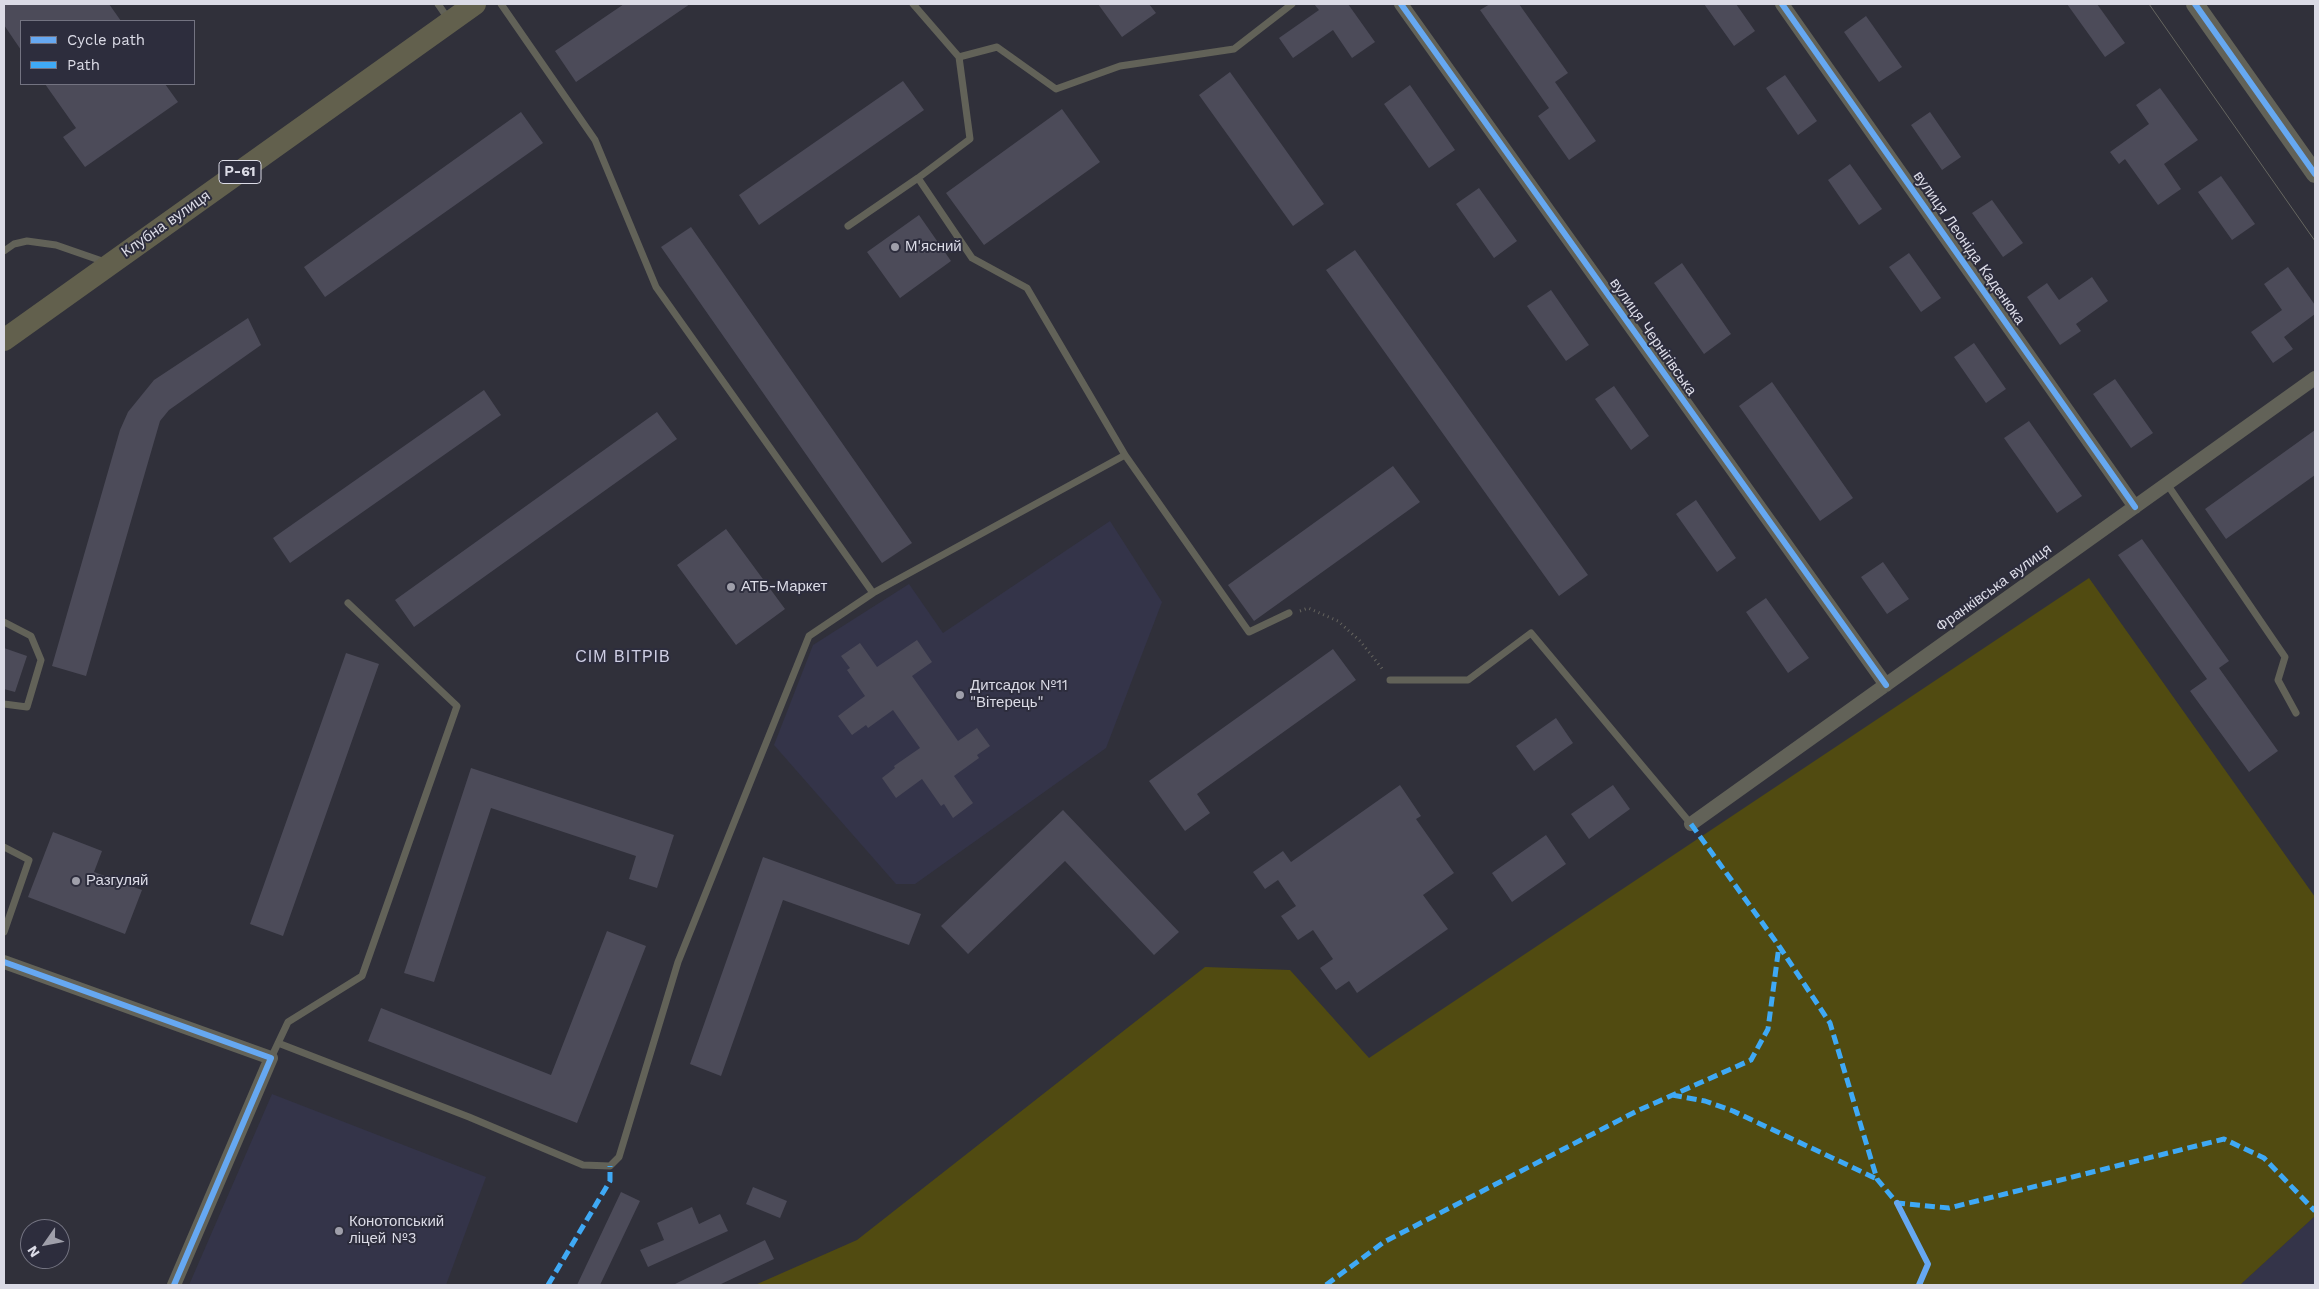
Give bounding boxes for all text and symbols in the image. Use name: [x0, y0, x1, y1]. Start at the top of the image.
legend: [20, 20, 195, 85]
text: Cycle path: [67, 31, 145, 49]
text: Path: [67, 56, 100, 74]
road number: Р-61: [219, 160, 261, 183]
street label: вулиця Леоніда Каденюка: [1909, 168, 2029, 328]
street label: Клубна вулиця: [118, 187, 214, 261]
place label: М'ясний: [905, 238, 962, 256]
marker: М'ясний: [889, 241, 901, 253]
street label: вулиця Чернігівська: [1606, 275, 1700, 399]
street label: Франківська вулиця: [1933, 540, 2055, 636]
place label: АТБ-Маркет: [741, 578, 827, 596]
marker: АТБ-Маркет: [725, 581, 737, 593]
district label: СІМ ВІТРІВ: [574, 647, 672, 667]
place label: Дитсадок №11 "Вітерець": [970, 677, 1068, 712]
marker: Дитсадок №11 "Вітерець": [954, 689, 966, 701]
place label: Разгуляй: [86, 872, 148, 890]
marker: Разгуляй: [70, 875, 82, 887]
place label: Конотопський ліцей №3: [349, 1213, 444, 1248]
north arrow: [20, 1219, 70, 1269]
marker: Конотопський ліцей №3: [333, 1225, 345, 1237]
text: N: [24, 1243, 43, 1260]

